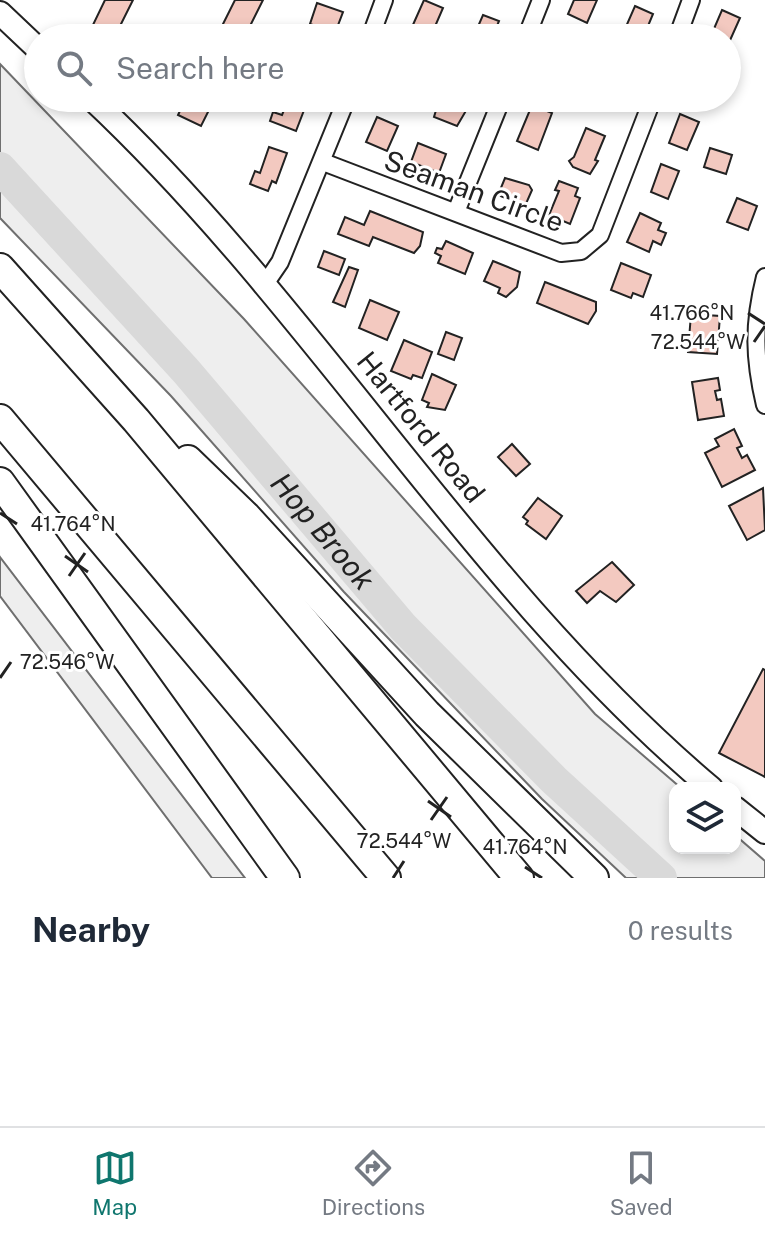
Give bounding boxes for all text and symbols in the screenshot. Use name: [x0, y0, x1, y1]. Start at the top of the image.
search box: [24, 24, 741, 112]
icon: search: [52, 46, 96, 90]
text: Search here: [116, 50, 284, 86]
street label: Seaman Circle: [380, 143, 568, 238]
text: 41.766°N: [650, 301, 734, 325]
text: 72.544°W: [651, 330, 745, 354]
street label: Hartford Road: [351, 345, 492, 509]
water label: Hop Brook: [263, 465, 383, 597]
text: 41.764°N: [30, 512, 116, 536]
text: 72.546°W: [20, 650, 114, 674]
map controls: [669, 782, 741, 854]
button: layers: [669, 782, 741, 854]
text: 72.544°W: [357, 829, 451, 853]
text: 41.764°N: [482, 835, 568, 859]
text: Nearby: [32, 910, 150, 950]
text: 0 results: [628, 915, 733, 946]
tab: Map: [92, 1146, 137, 1220]
tab: Directions: [322, 1146, 425, 1220]
tab: Saved: [610, 1146, 673, 1220]

